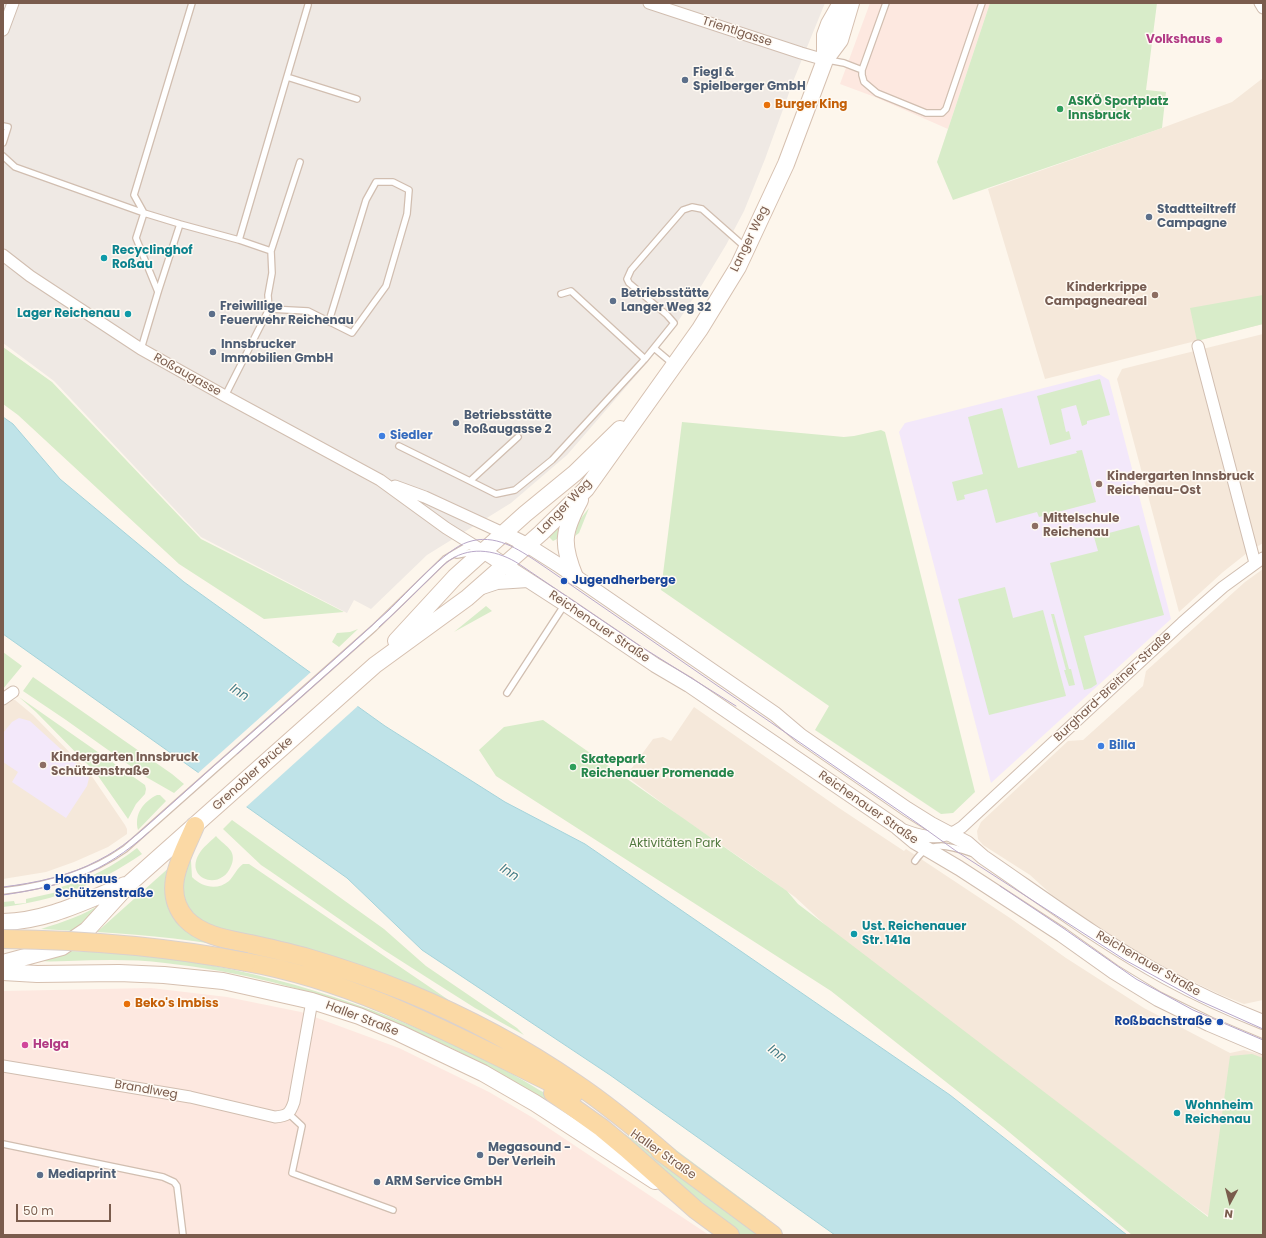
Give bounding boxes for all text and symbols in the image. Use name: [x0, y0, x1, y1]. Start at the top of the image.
street label: Trientlgasse: [700, 14, 774, 50]
place label: Volkshaus: [1146, 33, 1211, 47]
marker: Volkshaus: [1214, 35, 1224, 45]
place label: Fiegl & Spielberger GmbH: [693, 66, 806, 94]
marker: Fiegl & Spielberger GmbH: [680, 75, 690, 85]
place label: ASKÖ Sportplatz Innsbruck: [1068, 95, 1168, 123]
place label: Burger King: [775, 98, 847, 112]
marker: Burger King: [762, 100, 772, 110]
marker: ASKÖ Sportplatz Innsbruck: [1055, 104, 1065, 114]
place label: Stadtteiltreff Campagne: [1157, 203, 1236, 231]
street label: Langer Weg: [728, 204, 772, 274]
marker: Stadtteiltreff Campagne: [1144, 212, 1154, 222]
place label: Recyclinghof Roßau: [112, 244, 193, 272]
marker: Recyclinghof Roßau: [99, 253, 109, 263]
place label: Kinderkrippe Campagneareal: [1045, 281, 1147, 309]
place label: Betriebsstätte Langer Weg 32: [621, 287, 711, 315]
marker: Kinderkrippe Campagneareal: [1150, 290, 1160, 300]
marker: Betriebsstätte Langer Weg 32: [608, 296, 618, 306]
place label: Freiwillige Feuerwehr Reichenau: [220, 300, 354, 328]
place label: Lager Reichenau: [17, 307, 120, 321]
marker: Lager Reichenau: [123, 309, 133, 319]
marker: Freiwillige Feuerwehr Reichenau: [207, 309, 217, 319]
place label: Innsbrucker Immobilien GmbH: [221, 338, 333, 366]
marker: Innsbrucker Immobilien GmbH: [208, 347, 218, 357]
street label: Roßaugasse: [151, 350, 223, 400]
place label: Betriebsstätte Roßaugasse 2: [464, 409, 552, 437]
marker: Betriebsstätte Roßaugasse 2: [451, 418, 461, 428]
place label: Siedler: [390, 429, 433, 443]
marker: Siedler: [377, 431, 387, 441]
place label: Kindergarten Innsbruck Reichenau-Ost: [1107, 470, 1254, 498]
street label: Langer Weg: [535, 476, 595, 538]
marker: Kindergarten Innsbruck Reichenau-Ost: [1094, 479, 1104, 489]
place label: Mittelschule Reichenau: [1043, 512, 1119, 540]
marker: Mittelschule Reichenau: [1030, 521, 1040, 531]
place label: Jugendherberge: [572, 574, 676, 588]
marker: Jugendherberge: [559, 576, 569, 586]
street label: Reichenauer Straße: [546, 588, 652, 666]
street label: Burghard-Breitner-Straße: [1051, 629, 1175, 745]
water label: Inn: [226, 681, 252, 705]
street label: Grenobler Brücke: [210, 734, 296, 814]
place label: Billa: [1109, 739, 1136, 753]
marker: Billa: [1096, 741, 1106, 751]
place label: Kindergarten Innsbruck Schützenstraße: [51, 751, 198, 779]
place label: Skatepark Reichenauer Promenade: [581, 753, 734, 781]
marker: Kindergarten Innsbruck Schützenstraße: [38, 760, 48, 770]
marker: Skatepark Reichenauer Promenade: [568, 762, 578, 772]
street label: Reichenauer Straße: [815, 768, 921, 848]
park label: Aktivitäten Park: [629, 837, 721, 851]
water label: Inn: [496, 861, 522, 885]
place label: Hochhaus Schützenstraße: [55, 873, 153, 901]
marker: Hochhaus Schützenstraße: [42, 882, 52, 892]
place label: Ust. Reichenauer Str. 141a: [862, 920, 966, 948]
street label: Reichenauer Straße: [1093, 928, 1203, 1000]
marker: Ust. Reichenauer Str. 141a: [849, 929, 859, 939]
place label: Beko's Imbiss: [135, 997, 219, 1011]
street label: Haller Straße: [323, 998, 401, 1040]
marker: Beko's Imbiss: [122, 999, 132, 1009]
place label: Roßbachstraße: [1114, 1015, 1212, 1029]
marker: Roßbachstraße: [1215, 1017, 1225, 1027]
place label: Helga: [33, 1038, 69, 1052]
marker: Helga: [20, 1040, 30, 1050]
water label: Inn: [764, 1042, 790, 1066]
street label: Brandlweg: [113, 1077, 179, 1103]
place label: Wohnheim Reichenau: [1185, 1099, 1253, 1127]
marker: Wohnheim Reichenau: [1172, 1108, 1182, 1118]
street label: Haller Straße: [627, 1127, 699, 1183]
place label: Megasound - Der Verleih: [488, 1141, 571, 1169]
marker: Megasound - Der Verleih: [475, 1150, 485, 1160]
place label: Mediaprint: [48, 1168, 116, 1182]
marker: Mediaprint: [35, 1170, 45, 1180]
place label: ARM Service GmbH: [385, 1175, 502, 1189]
marker: ARM Service GmbH: [372, 1177, 382, 1187]
north arrow: [1210, 1182, 1250, 1222]
scale bar: [18, 1196, 113, 1222]
text: 50 m: [23, 1202, 54, 1219]
text: N: [1223, 1205, 1234, 1222]

